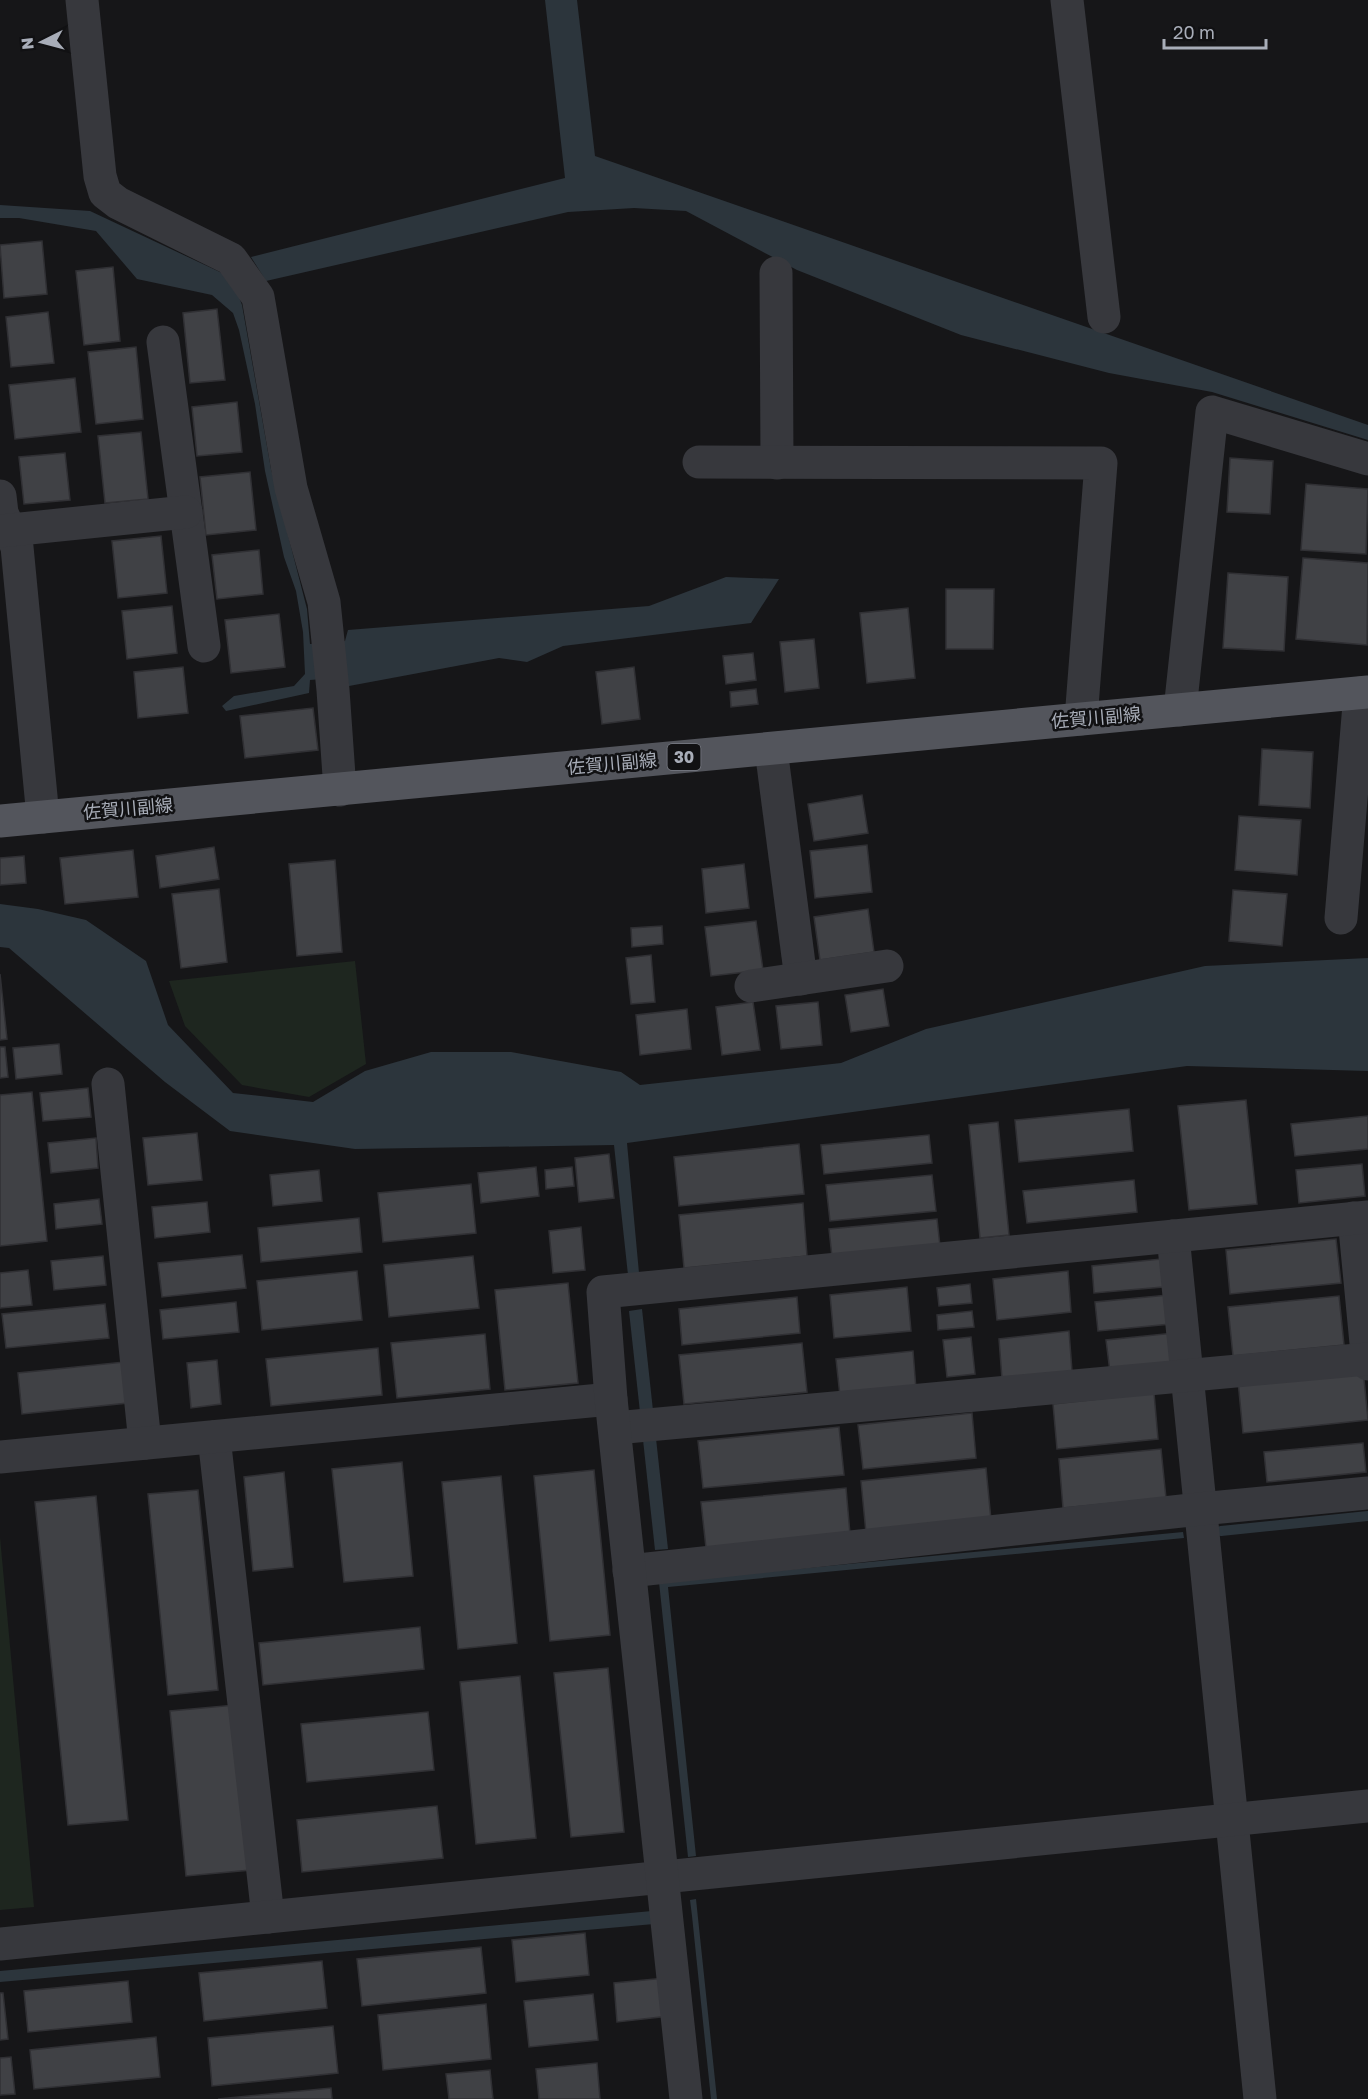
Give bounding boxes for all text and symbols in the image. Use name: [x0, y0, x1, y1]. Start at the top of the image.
north arrow: [12, 12, 72, 72]
scale bar: [1164, 12, 1266, 50]
text: 20 m: [1173, 21, 1215, 43]
text: N: [17, 36, 38, 51]
street label: 佐賀川副線: [1050, 702, 1142, 732]
road number: 30: [668, 744, 700, 770]
street label: 佐賀川副線: [566, 748, 658, 778]
street label: 佐賀川副線: [82, 793, 174, 823]

